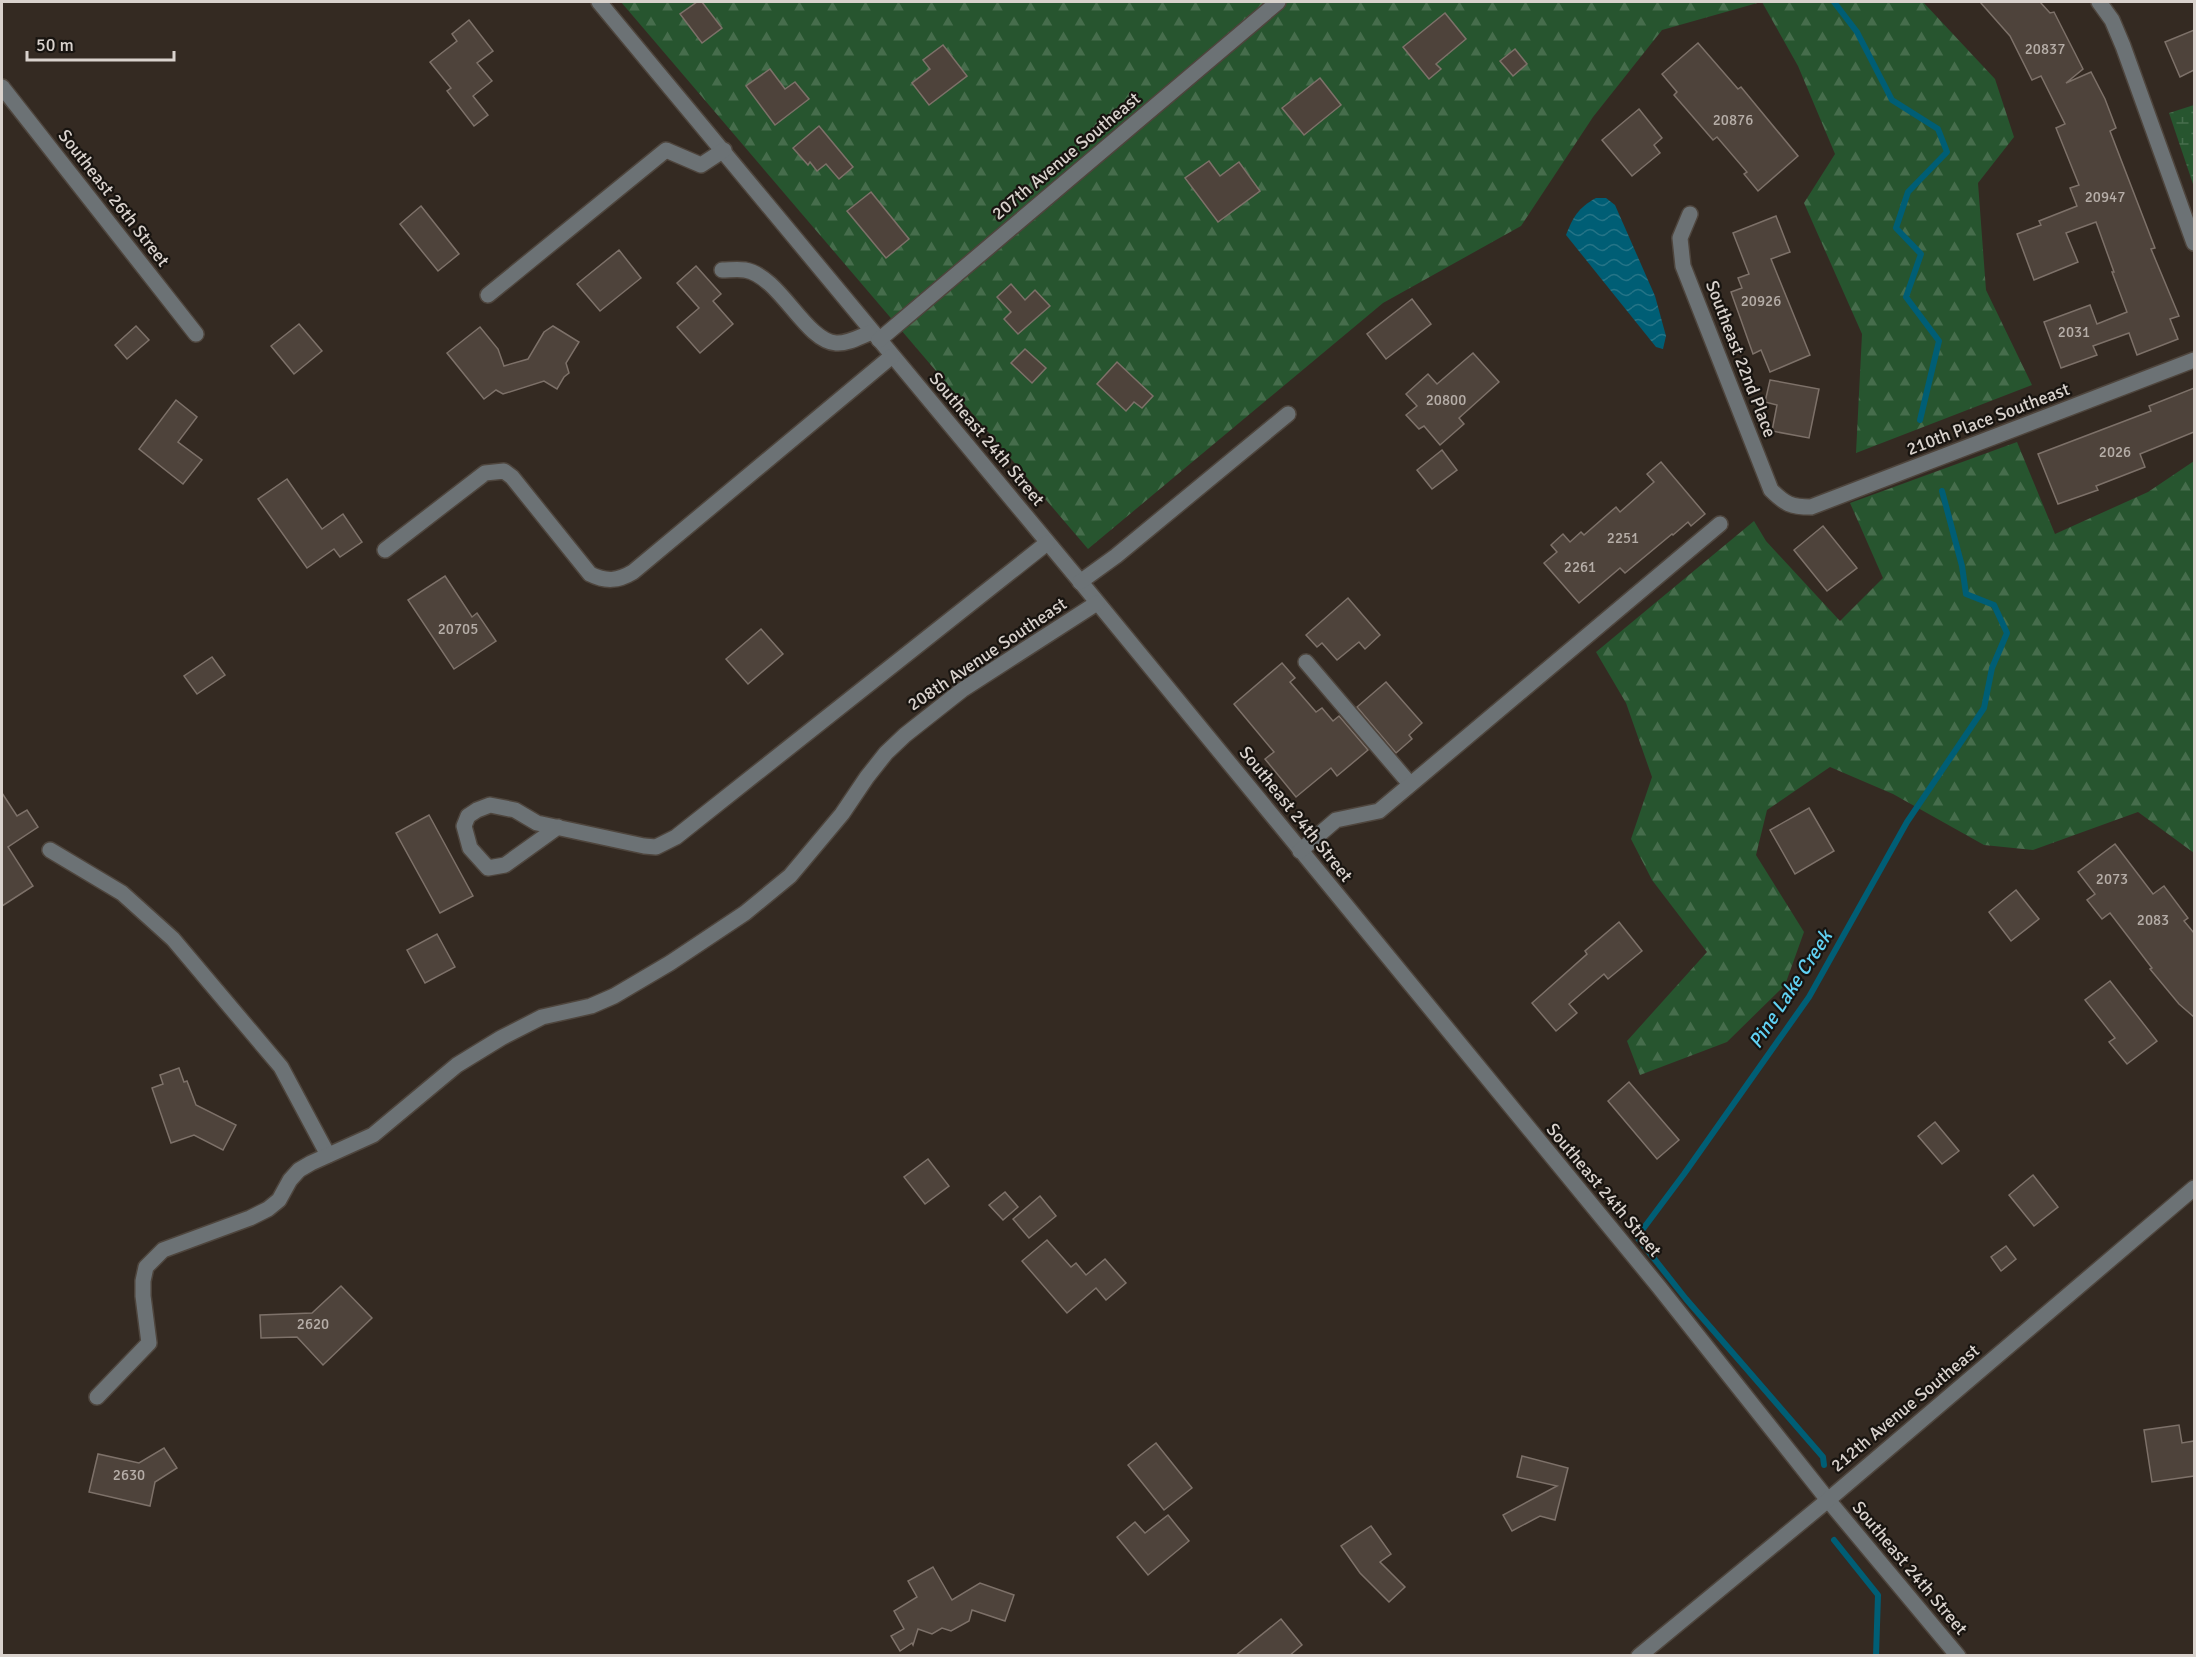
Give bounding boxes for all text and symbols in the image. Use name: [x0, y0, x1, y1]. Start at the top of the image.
scale bar: [27, 24, 174, 62]
text: 50 m: [36, 34, 74, 56]
house number: 20837: [2025, 40, 2065, 58]
street label: 207th Avenue Southeast: [987, 87, 1145, 225]
house number: 20876: [1713, 111, 1753, 129]
street label: Southeast 26th Street: [54, 125, 174, 271]
house number: 20947: [2085, 188, 2125, 206]
street label: Southeast 22nd Place: [1701, 277, 1781, 441]
house number: 20926: [1741, 292, 1781, 310]
house number: 2031: [2058, 323, 2090, 341]
street label: Southeast 24th Street: [925, 368, 1049, 510]
street label: 210th Place Southeast: [1903, 378, 2073, 460]
house number: 20800: [1426, 391, 1466, 409]
house number: 2026: [2099, 443, 2131, 461]
house number: 2251: [1607, 529, 1639, 547]
house number: 2261: [1564, 558, 1596, 576]
street label: 208th Avenue Southeast: [903, 593, 1071, 715]
house number: 20705: [438, 620, 478, 638]
street label: Southeast 24th Street: [1235, 742, 1357, 886]
house number: 2073: [2096, 870, 2128, 888]
house number: 2083: [2137, 911, 2169, 929]
water label: Pine Lake Creek: [1743, 924, 1839, 1053]
street label: Southeast 24th Street: [1542, 1119, 1666, 1261]
house number: 2620: [297, 1315, 329, 1333]
street label: 212th Avenue Southeast: [1826, 1339, 1984, 1477]
house number: 2630: [113, 1466, 145, 1484]
street label: Southeast 24th Street: [1848, 1497, 1972, 1639]

